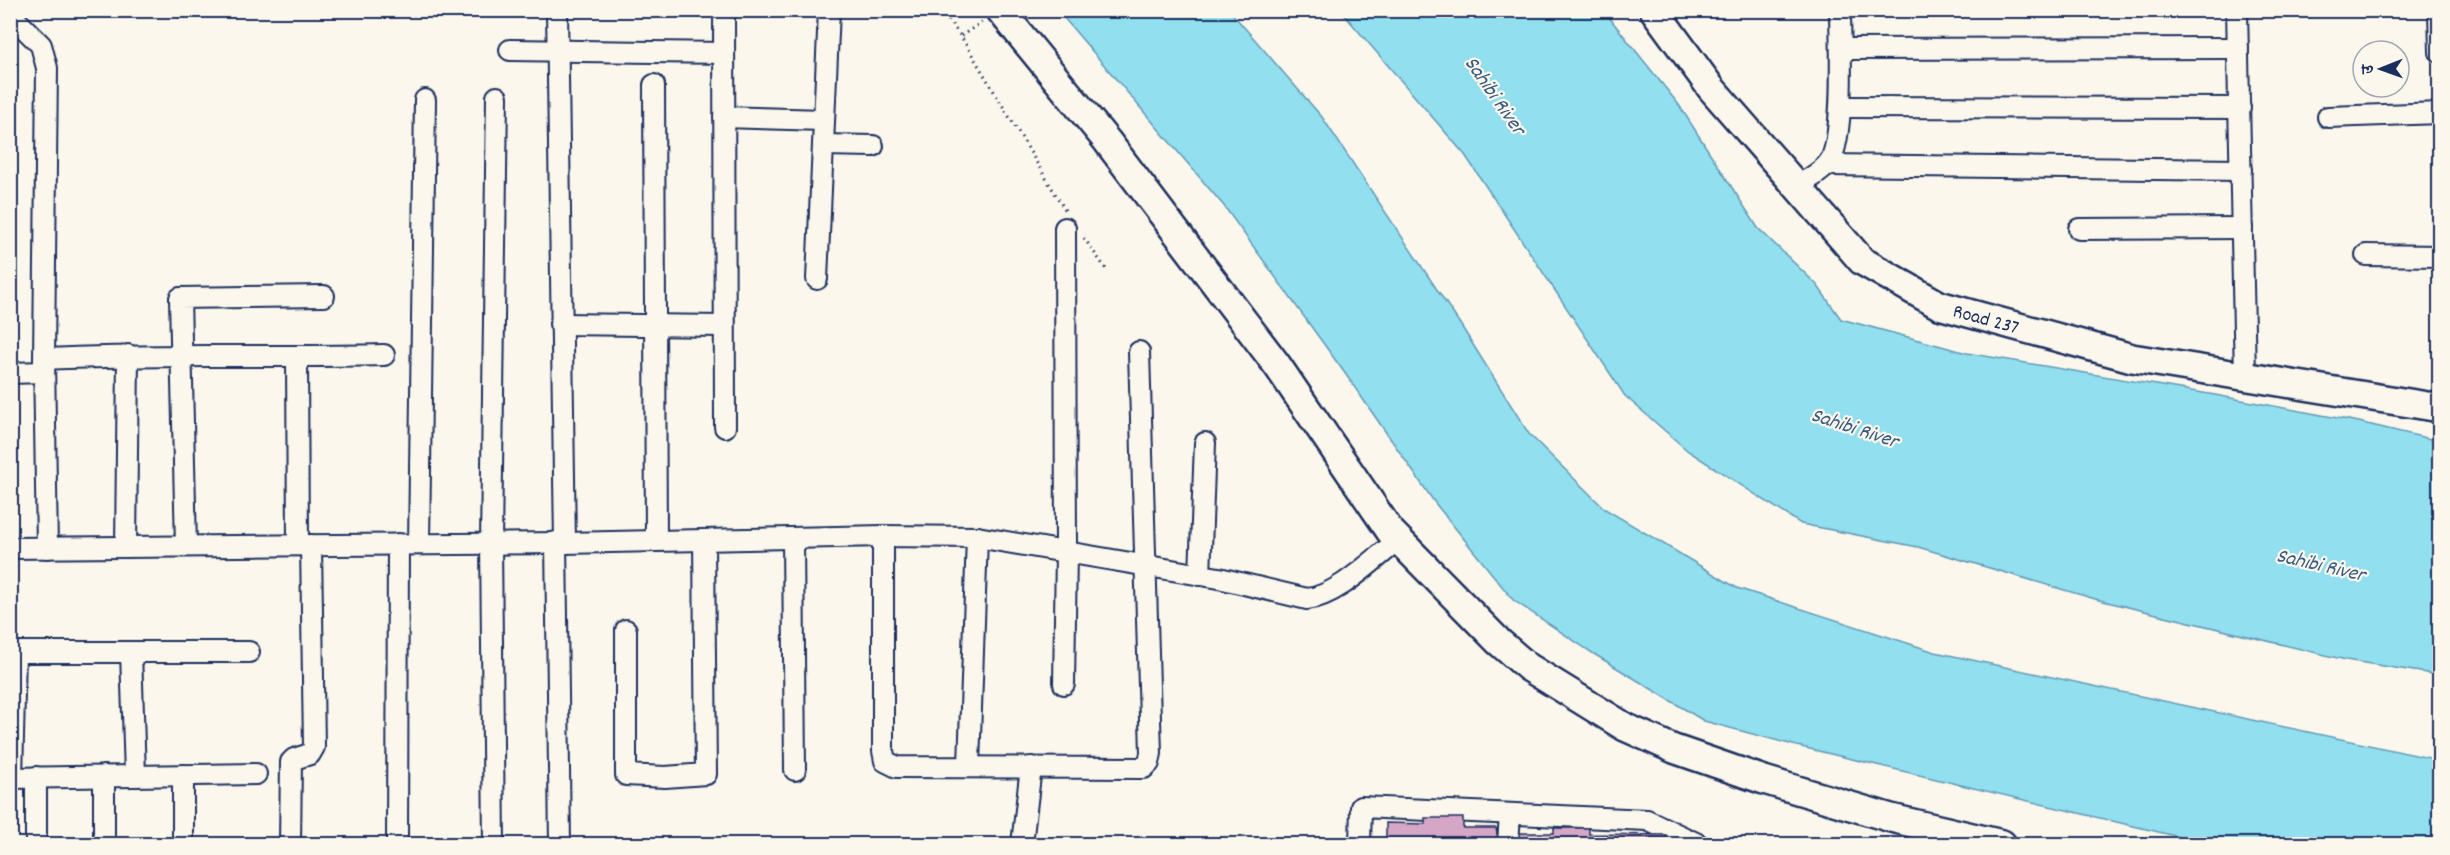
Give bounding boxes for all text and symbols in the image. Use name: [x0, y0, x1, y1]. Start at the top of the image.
north arrow: [2351, 39, 2411, 99]
water label: Sahibi River: [1455, 51, 1533, 144]
text: उ: [2357, 64, 2380, 75]
street label: Road 237: [1949, 298, 2022, 343]
water label: Sahibi River: [1807, 402, 1904, 459]
water label: Sahibi River: [2273, 542, 2370, 592]

